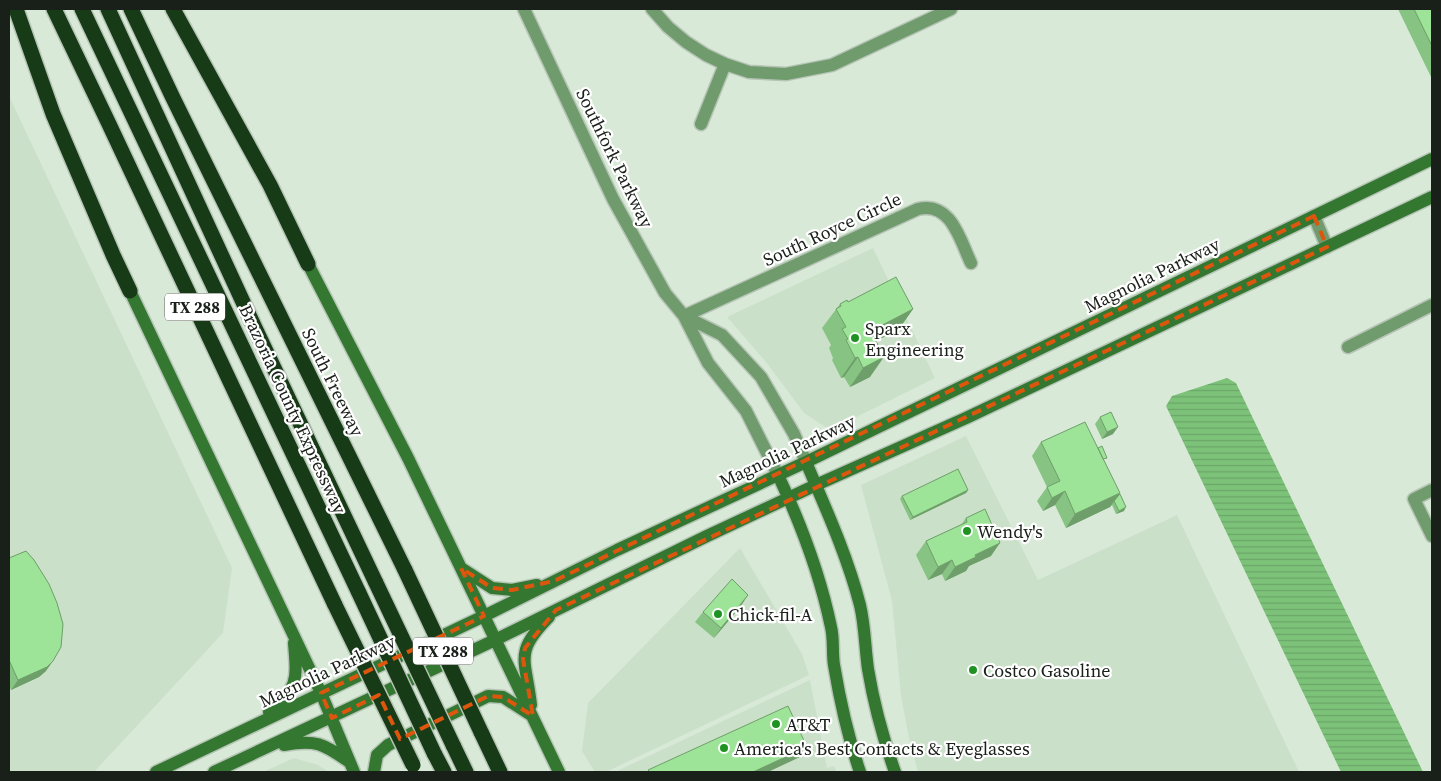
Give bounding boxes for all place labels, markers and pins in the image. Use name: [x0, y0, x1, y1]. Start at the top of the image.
place label: Sparx Engineering: [865, 316, 964, 362]
marker: Sparx Engineering: [849, 332, 861, 344]
place label: Wendy's: [977, 519, 1043, 544]
marker: Wendy's: [961, 525, 973, 537]
place label: Chick-fil-A: [728, 602, 812, 627]
marker: Chick-fil-A: [712, 608, 724, 620]
place label: Costco Gasoline: [983, 658, 1111, 683]
marker: Costco Gasoline: [967, 664, 979, 676]
place label: AT&T: [786, 712, 831, 737]
marker: AT&T: [770, 718, 782, 730]
place label: America's Best Contacts & Eyeglasses: [734, 736, 1030, 761]
marker: America's Best Contacts & Eyeglasses: [718, 742, 730, 754]

